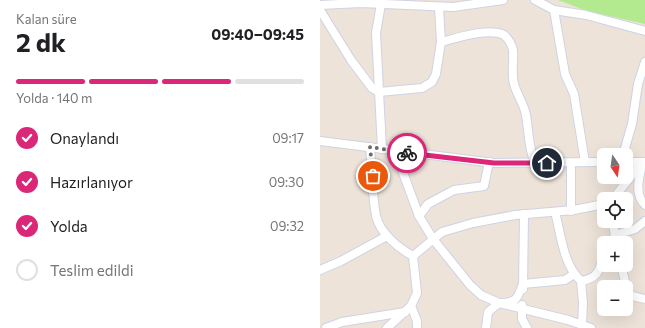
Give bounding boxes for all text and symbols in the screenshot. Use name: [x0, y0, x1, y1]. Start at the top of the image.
text: Kalan süre: [16, 11, 77, 27]
text: 09:40–09:45: [211, 25, 304, 43]
text: 2 dk: [16, 26, 66, 57]
text: Yolda · 140 m: [16, 90, 92, 106]
icon: check: [16, 127, 38, 149]
text: Onaylandı: [50, 129, 119, 147]
text: 09:17: [272, 130, 304, 146]
courier: [387, 133, 427, 173]
icon: bike: [396, 142, 418, 164]
pin: [530, 146, 564, 180]
north arrow: [597, 148, 633, 184]
map controls: [597, 148, 633, 316]
icon: home: [536, 152, 558, 174]
pin: [356, 159, 390, 193]
icon: bag: [362, 165, 384, 187]
icon: check: [16, 171, 38, 193]
text: Hazırlanıyor: [50, 173, 133, 191]
text: 09:30: [269, 174, 304, 190]
button: locate: [597, 192, 633, 228]
icon: check: [16, 215, 38, 237]
text: Yolda: [50, 217, 88, 235]
text: 09:32: [270, 218, 304, 234]
button: +: [597, 236, 633, 272]
text: Teslim edildi: [50, 261, 134, 279]
button: −: [597, 280, 633, 316]

